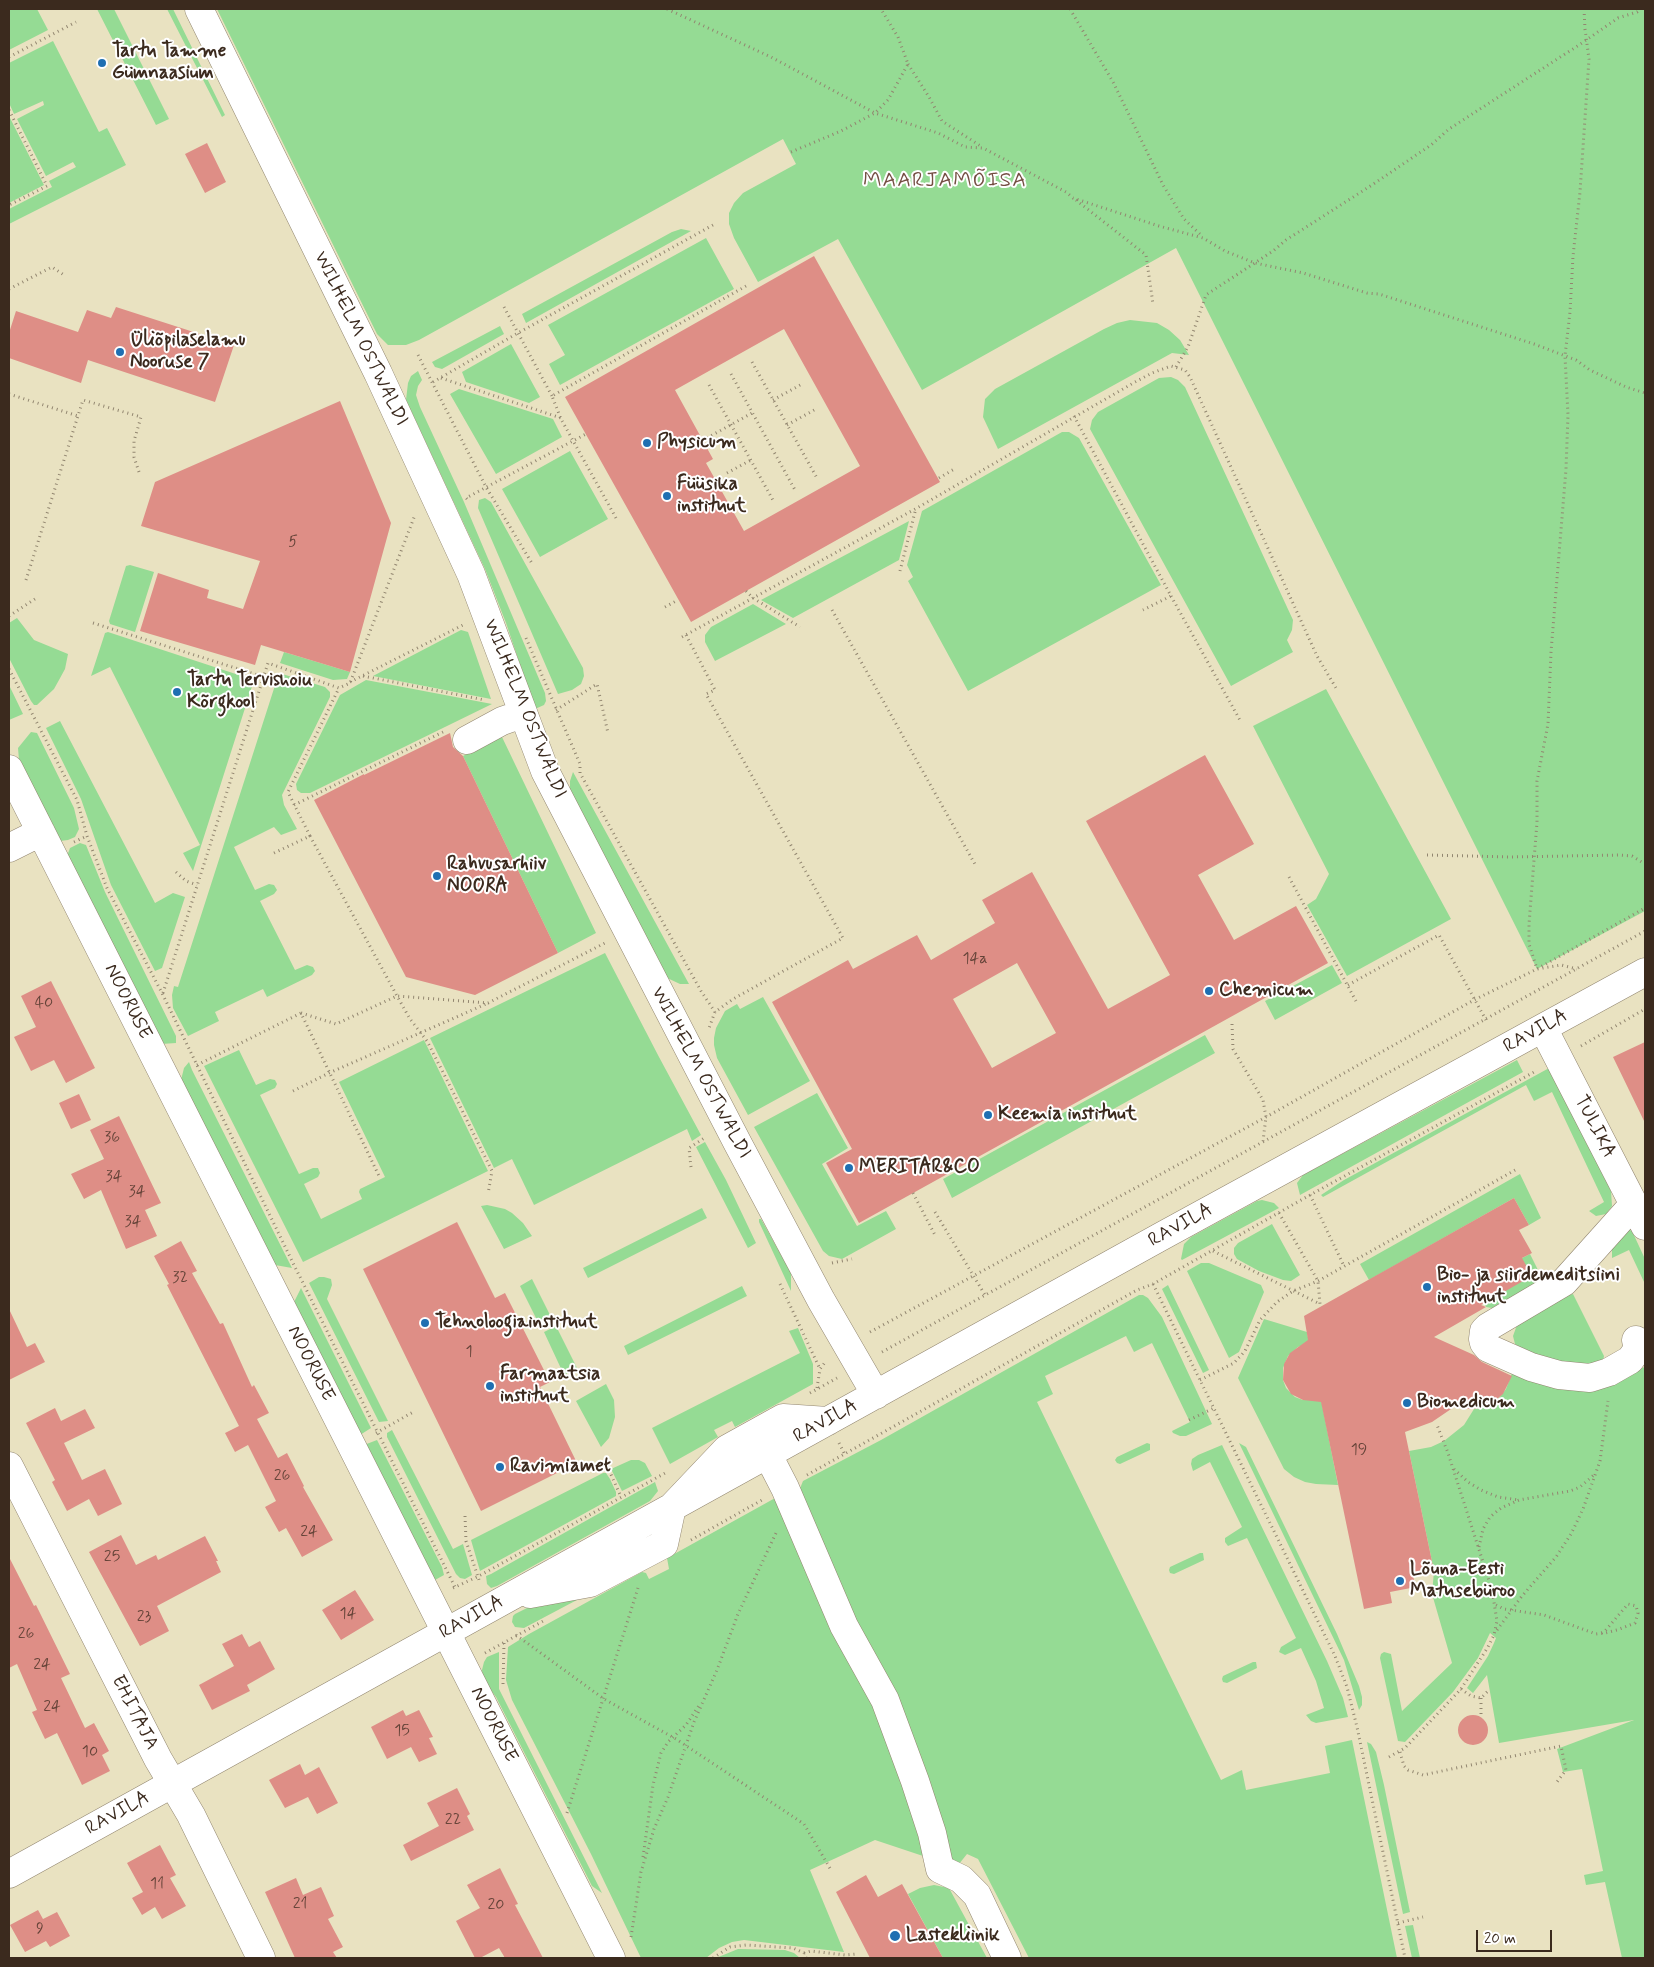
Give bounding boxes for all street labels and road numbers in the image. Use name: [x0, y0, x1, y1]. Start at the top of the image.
street label: WILHELM OSTWALDI: [308, 248, 412, 430]
street label: WILHELM OSTWALDI: [478, 616, 570, 802]
street label: NOORUSE: [98, 961, 156, 1043]
street label: WILHELM OSTWALDI: [645, 983, 755, 1163]
street label: RAVILA: [1500, 1005, 1572, 1059]
street label: TULIKA: [1568, 1092, 1620, 1162]
street label: RAVILA: [1145, 1199, 1217, 1253]
street label: NOORUSE: [281, 1323, 339, 1405]
street label: RAVILA: [790, 1395, 862, 1449]
street label: RAVILA: [436, 1591, 508, 1645]
street label: EHITAJA: [106, 1672, 162, 1754]
street label: NOORUSE: [464, 1684, 522, 1766]
street label: RAVILA: [82, 1787, 154, 1841]

